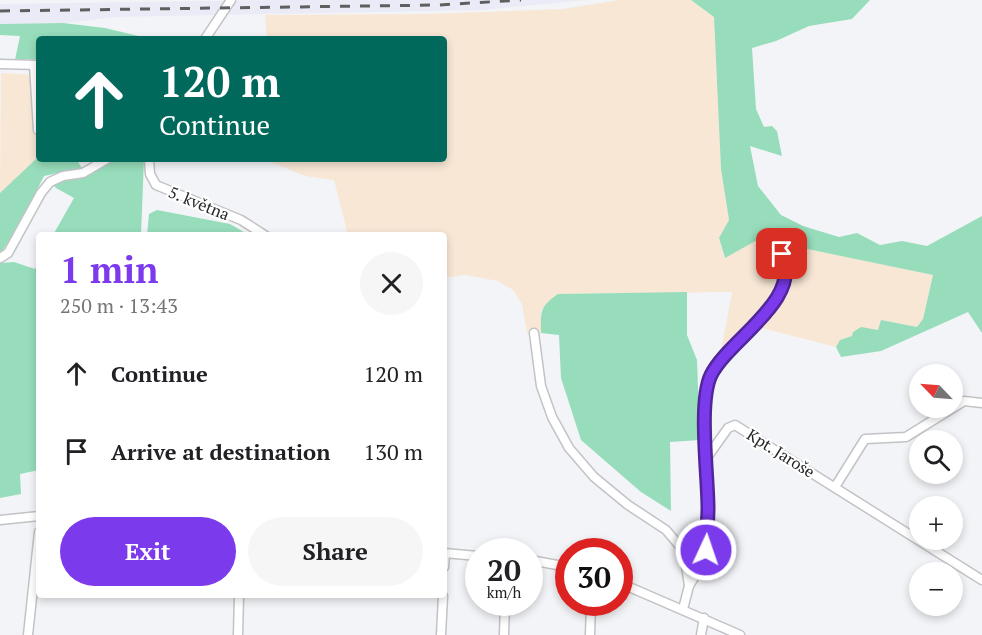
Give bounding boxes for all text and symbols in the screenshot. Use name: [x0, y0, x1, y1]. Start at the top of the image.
text: 120 m: [159, 53, 280, 109]
icon: ahead: [60, 60, 138, 138]
text: Continue: [159, 107, 270, 143]
street label: 5. května: [165, 181, 233, 225]
pin: [756, 228, 807, 279]
icon: arrive: [765, 237, 798, 270]
text: 1 min: [60, 246, 158, 293]
button: close: [360, 252, 423, 315]
text: 250 m · 13:43: [60, 292, 178, 319]
icon: ahead: [60, 357, 93, 390]
text: Continue: [111, 359, 208, 388]
text: 120 m: [363, 359, 423, 388]
north arrow: [909, 364, 963, 418]
map controls: [909, 364, 963, 616]
street label: Kpt. Jaroše: [743, 423, 819, 483]
button: search: [909, 430, 963, 484]
icon: arrive: [60, 435, 93, 468]
text: Arrive at destination: [111, 437, 330, 466]
text: 130 m: [363, 437, 423, 466]
button: +: [909, 496, 963, 550]
button: Exit: [60, 517, 236, 586]
button: Share: [248, 517, 423, 586]
position arrow: [674, 518, 738, 582]
speed limit sign: 30: [555, 538, 633, 616]
text: 20: [487, 550, 521, 590]
button: −: [909, 562, 963, 616]
text: km/h: [487, 582, 521, 602]

